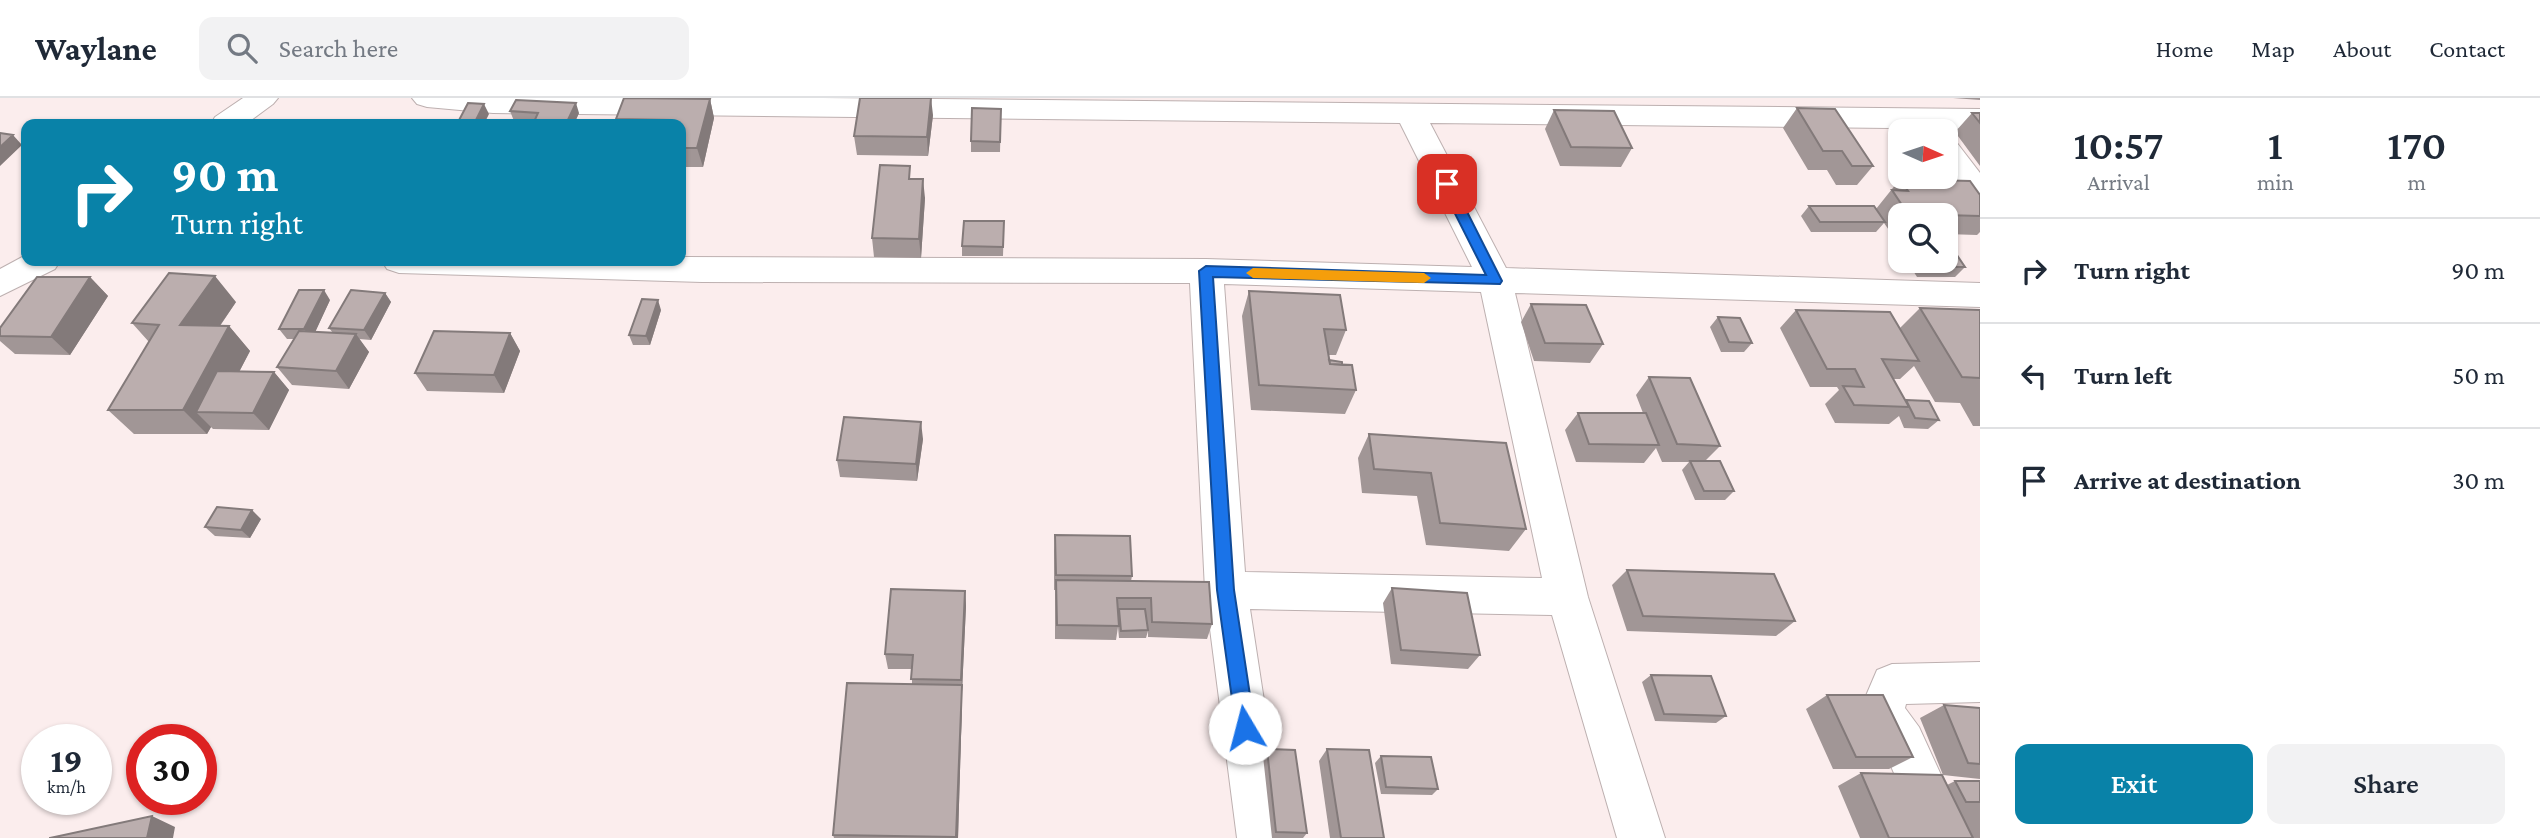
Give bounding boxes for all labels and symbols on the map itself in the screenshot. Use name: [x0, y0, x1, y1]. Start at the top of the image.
north arrow: [1888, 119, 1958, 189]
pin: [1417, 154, 1477, 214]
position arrow: [1208, 691, 1282, 765]
speed limit sign: 30: [126, 724, 217, 815]

